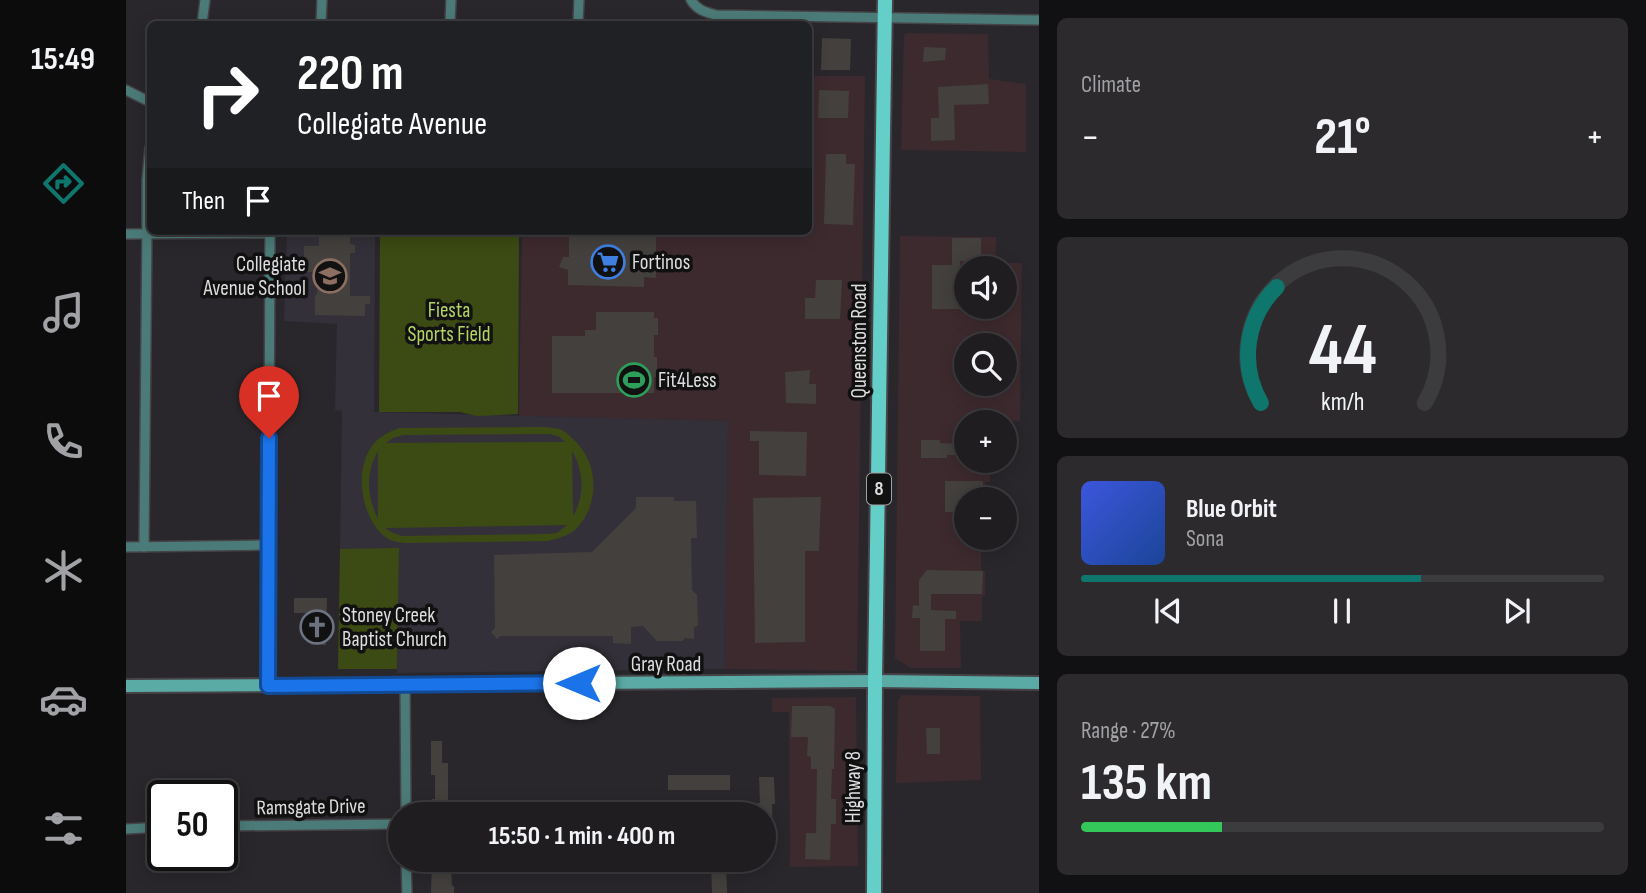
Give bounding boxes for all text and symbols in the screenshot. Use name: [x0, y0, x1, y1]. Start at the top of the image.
text: 15:49: [31, 40, 95, 79]
text: 220 m: [297, 45, 403, 104]
icon: right: [182, 49, 273, 140]
text: Climate: [1081, 71, 1141, 99]
text: Collegiate Avenue: [297, 105, 487, 144]
text: 21°: [1314, 106, 1371, 169]
text: −: [1081, 115, 1100, 160]
text: +: [1585, 115, 1604, 160]
icon: directions: [39, 159, 88, 208]
icon: arrive: [239, 182, 277, 220]
text: Then: [182, 186, 225, 217]
supermarket icon: Fortinos: [589, 243, 627, 281]
place label: Fortinos: [632, 250, 690, 275]
place label: Collegiate Avenue School: [203, 252, 306, 301]
map controls: [954, 256, 1017, 550]
button: sound: [954, 256, 1017, 319]
school or university icon: Collegiate Avenue School: [311, 257, 349, 295]
street label: Queenston Road: [847, 284, 872, 398]
icon: music: [39, 288, 88, 337]
park label: Fiesta Sports Field: [407, 298, 491, 347]
text: 44: [1309, 308, 1377, 396]
button: search: [954, 333, 1017, 396]
sports icon: Fit4Less: [615, 361, 653, 399]
pin: [239, 366, 299, 438]
place label: Fit4Less: [658, 368, 717, 393]
icon: arrive: [250, 377, 288, 415]
text: km/h: [1321, 387, 1364, 418]
button: +: [954, 410, 1017, 473]
icon: phone: [39, 417, 88, 466]
road number: 8: [867, 474, 891, 504]
button: −: [954, 487, 1017, 550]
text: Blue Orbit: [1186, 494, 1277, 525]
text: Sona: [1186, 525, 1224, 553]
icon: climate: [39, 546, 88, 595]
icon: previous: [1149, 592, 1187, 630]
icon: pause: [1323, 592, 1361, 630]
icon: next: [1498, 592, 1536, 630]
place label: Stoney Creek Baptist Church: [342, 603, 447, 652]
church icon: Stoney Creek Baptist Church: [298, 608, 336, 646]
position arrow: [542, 646, 616, 720]
street label: Gray Road: [631, 652, 701, 677]
icon: car: [39, 675, 88, 724]
text: Range · 27%: [1081, 717, 1176, 745]
street label: Highway 8: [841, 751, 866, 823]
text: 135 km: [1081, 752, 1212, 815]
speed limit sign: 50: [147, 780, 238, 871]
street label: Ramsgate Drive: [256, 794, 366, 820]
icon: filters: [39, 804, 88, 853]
text: 15:50 · 1 min · 400 m: [489, 821, 675, 852]

